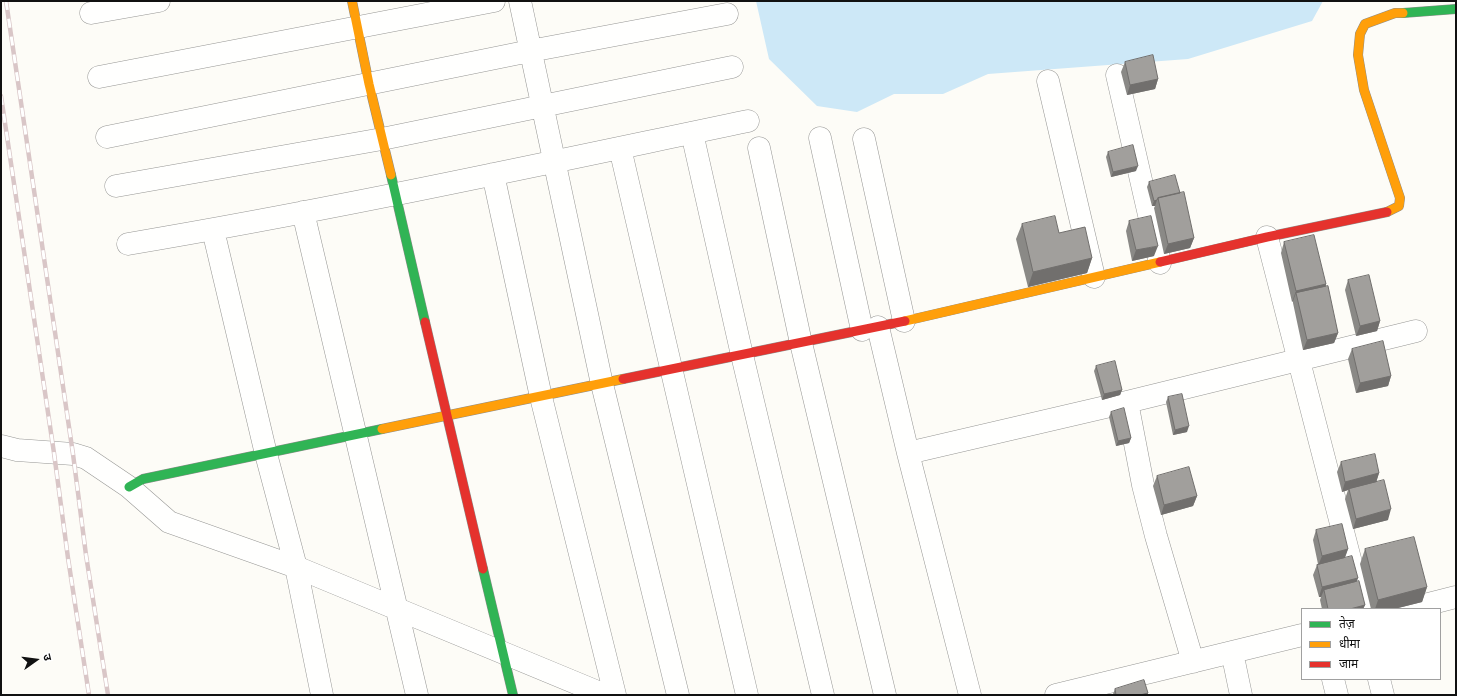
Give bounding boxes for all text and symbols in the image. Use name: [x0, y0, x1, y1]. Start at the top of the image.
legend: [1301, 608, 1441, 680]
text: तेज़: [1339, 616, 1355, 631]
text: धीमा: [1339, 636, 1360, 651]
north arrow: [16, 640, 56, 680]
text: उ: [40, 652, 55, 662]
text: जाम: [1339, 656, 1358, 671]

